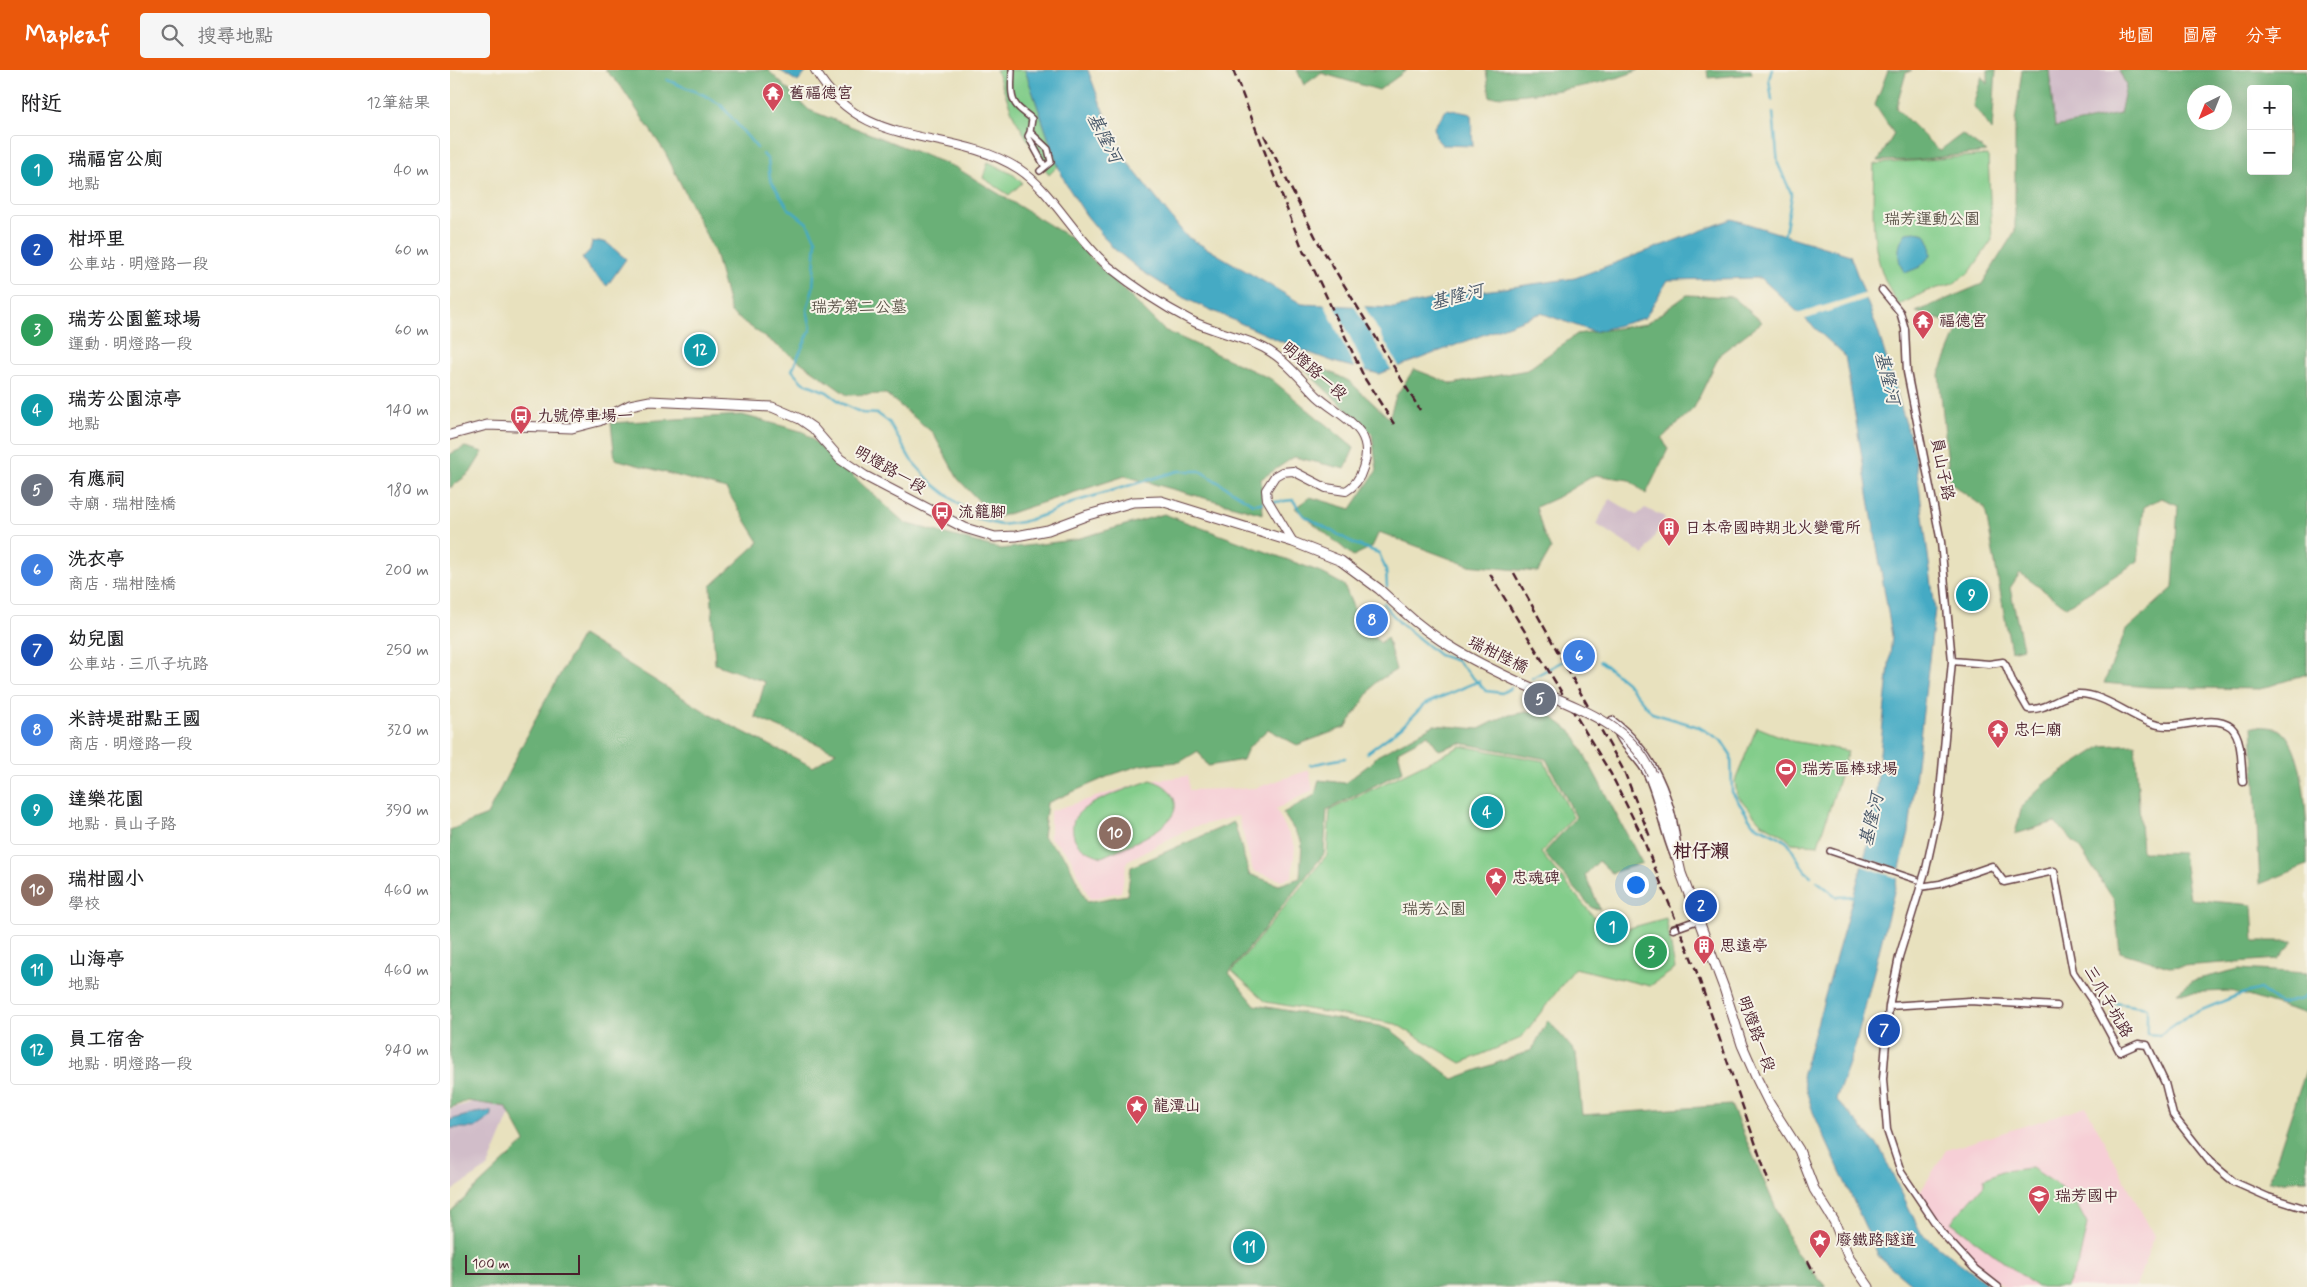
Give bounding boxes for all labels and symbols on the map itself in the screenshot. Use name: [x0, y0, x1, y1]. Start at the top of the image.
temple icon: 舊福德宮: [761, 81, 785, 112]
place label: 舊福德宮: [789, 83, 853, 104]
north arrow: [2187, 85, 2232, 130]
water label: 基隆河: [1081, 108, 1128, 170]
park label: 瑞芳運動公園: [1884, 209, 1980, 230]
water label: 基隆河: [1428, 278, 1489, 315]
park label: 瑞芳第二公墓: [811, 297, 907, 318]
temple icon: 福德宮: [1911, 309, 1935, 340]
place label: 福德宮: [1939, 311, 1987, 332]
pin: 12: [684, 331, 716, 369]
street label: 明燈路一段: [1277, 337, 1351, 405]
water label: 基隆河: [1869, 349, 1906, 410]
bus stop icon: 九號停車場一: [509, 404, 533, 435]
place label: 九號停車場一: [537, 406, 633, 427]
street label: 員山子路: [1926, 436, 1958, 502]
street label: 明燈路一段: [850, 441, 930, 499]
bus stop icon: 流籠腳: [930, 500, 954, 531]
place label: 流籠腳: [958, 502, 1006, 523]
building icon: 日本帝國時期北火變電所: [1657, 516, 1681, 547]
place label: 日本帝國時期北火變電所: [1685, 518, 1861, 539]
pin: 9: [1956, 576, 1988, 614]
pin: 8: [1356, 601, 1388, 639]
street label: 瑞柑陸橋: [1465, 632, 1531, 678]
pin: 6: [1563, 637, 1595, 675]
pin: 5: [1524, 680, 1556, 718]
temple icon: 忠仁廟: [1986, 718, 2010, 749]
place label: 忠仁廟: [2014, 720, 2062, 741]
sports icon: 瑞芳區棒球場: [1774, 757, 1798, 788]
place label: 瑞芳區棒球場: [1802, 759, 1898, 780]
water label: 基隆河: [1854, 788, 1890, 849]
pin: 4: [1471, 793, 1503, 831]
pin: 10: [1099, 814, 1131, 852]
district label: 柑仔瀨: [1672, 839, 1730, 864]
place icon: 忠魂碑: [1484, 866, 1508, 897]
place label: 忠魂碑: [1512, 868, 1560, 889]
your location: [1623, 872, 1649, 898]
pin: 2: [1685, 887, 1717, 925]
park label: 瑞芳公園: [1402, 899, 1466, 920]
pin: 1: [1596, 908, 1628, 946]
pin: 3: [1635, 933, 1667, 971]
building icon: 思遠亭: [1692, 934, 1716, 965]
place label: 思遠亭: [1720, 936, 1768, 957]
street label: 三爪子坑路: [2079, 962, 2137, 1042]
street label: 明燈路一段: [1732, 993, 1780, 1075]
pin: 7: [1868, 1011, 1900, 1049]
place icon: 龍潭山: [1125, 1094, 1149, 1125]
place label: 龍潭山: [1153, 1096, 1201, 1117]
school or university icon: 瑞芳國中: [2027, 1184, 2051, 1215]
place label: 瑞芳國中: [2055, 1186, 2119, 1207]
pin: 11: [1233, 1228, 1265, 1266]
place icon: 廢鐵路隧道: [1808, 1228, 1832, 1259]
place label: 廢鐵路隧道: [1836, 1230, 1916, 1251]
scale bar: [465, 1252, 580, 1275]

